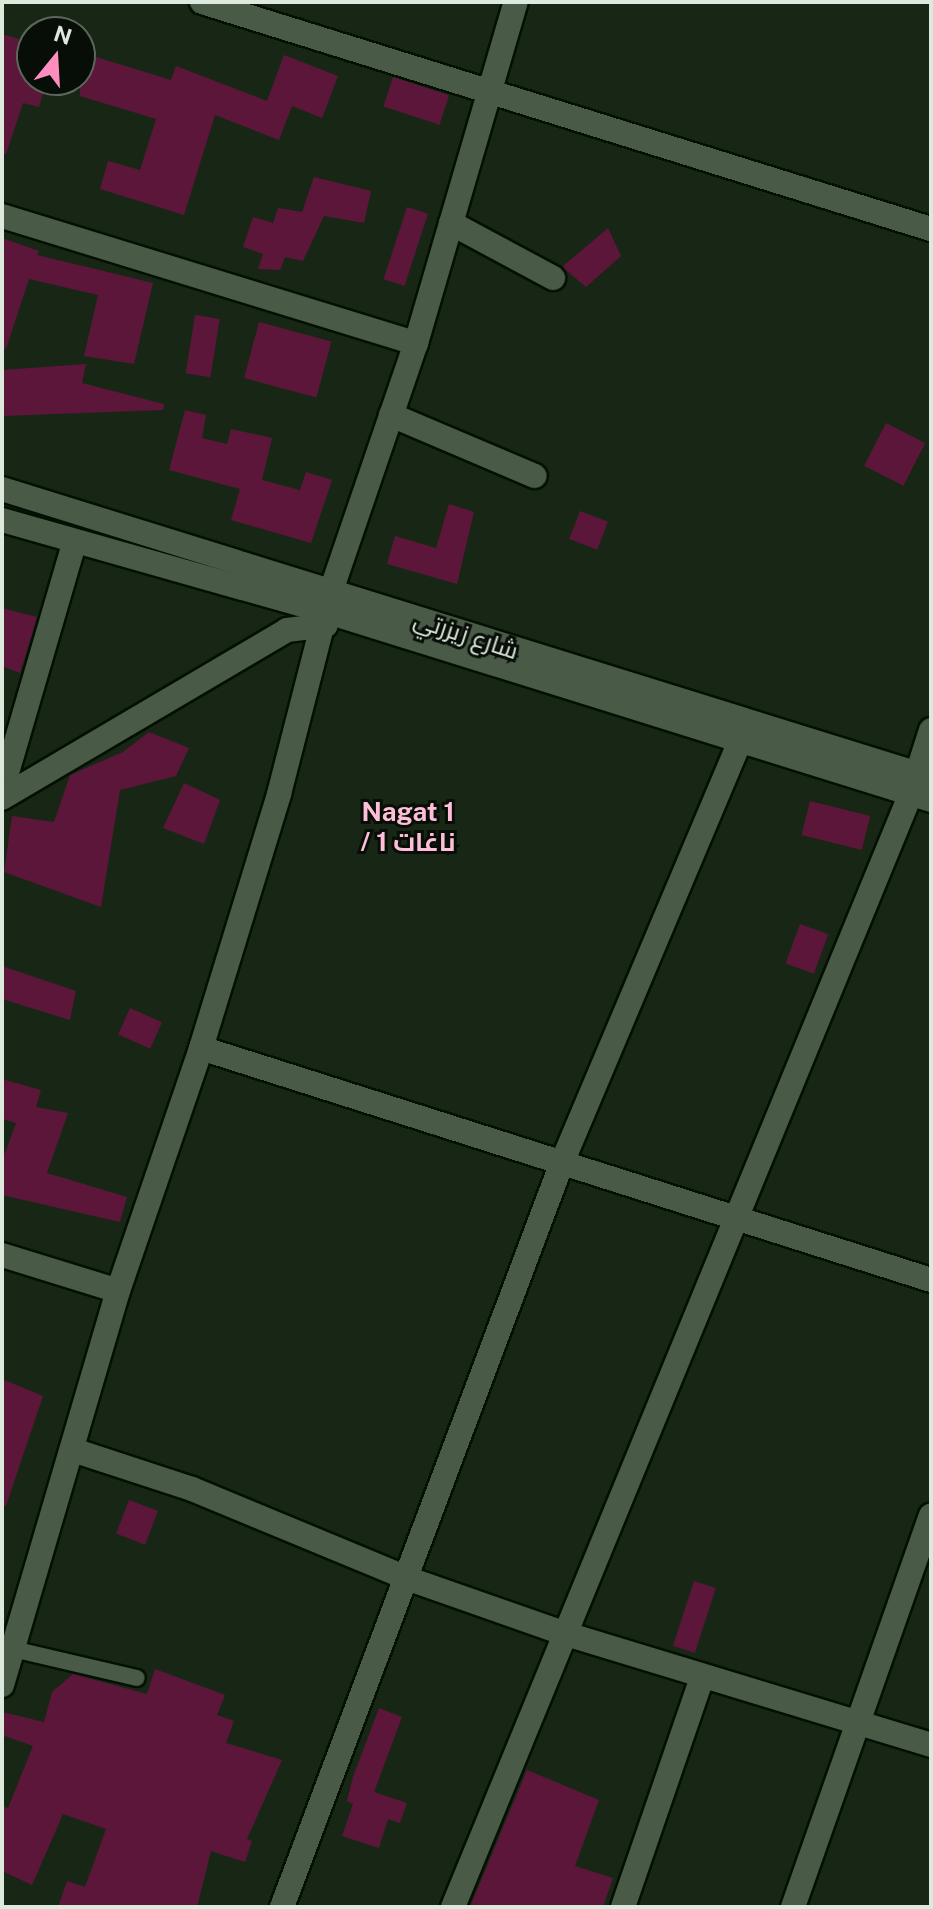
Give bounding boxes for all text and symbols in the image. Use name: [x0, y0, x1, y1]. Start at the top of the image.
north arrow: [16, 16, 96, 96]
text: N: [51, 20, 75, 50]
street label: شارع زيزرتي: [410, 605, 522, 665]
district label: Nagat 1 / ناغات 1: [360, 796, 456, 858]

